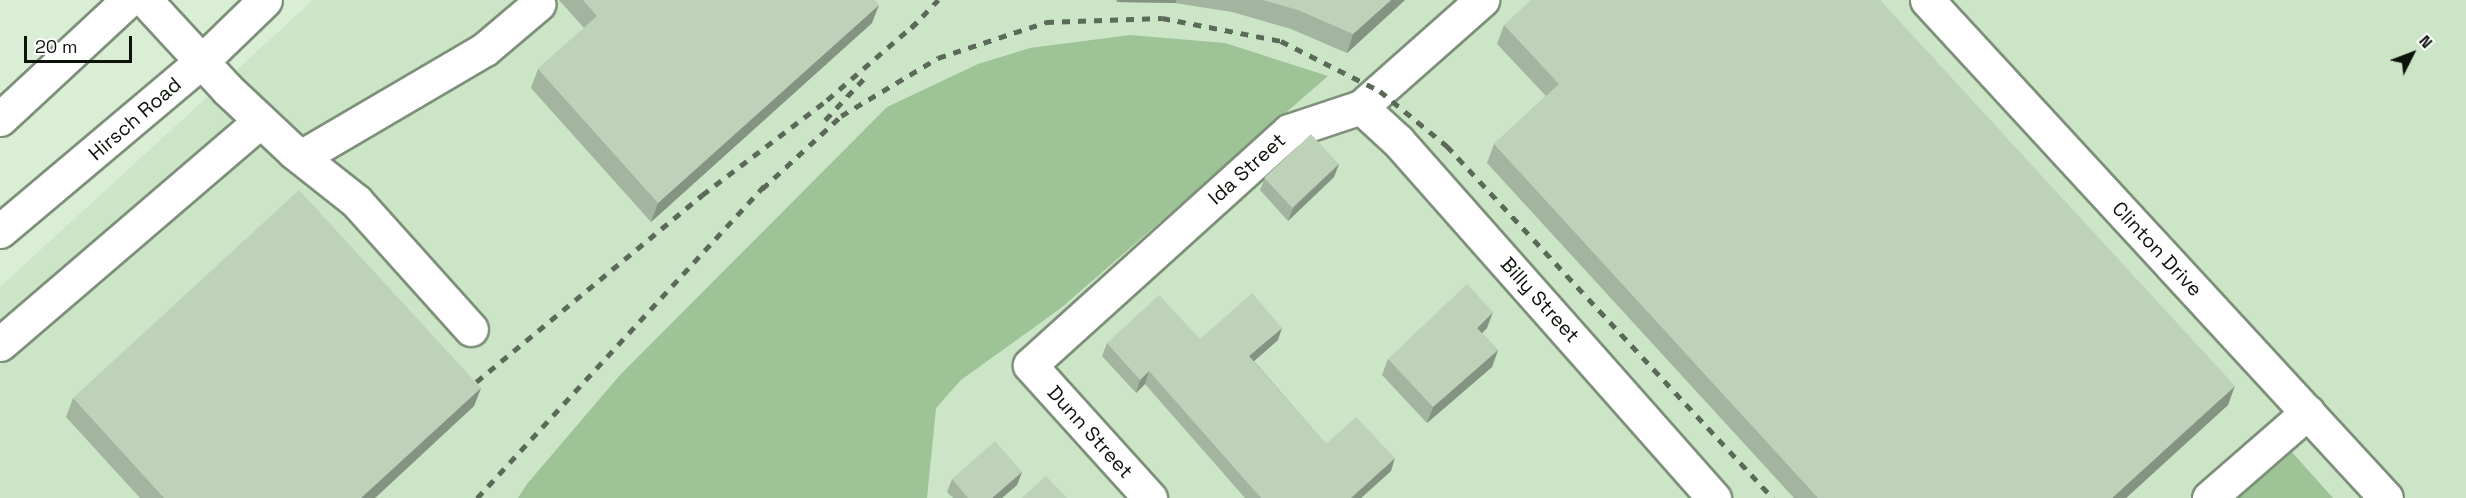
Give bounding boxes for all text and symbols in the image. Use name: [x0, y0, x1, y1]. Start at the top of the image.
scale bar: [27, 24, 135, 62]
north arrow: [2382, 24, 2442, 84]
text: N: [2414, 31, 2437, 53]
text: 20 m: [35, 35, 78, 58]
street label: Hirsch Road: [84, 72, 186, 166]
street label: Ida Street: [1203, 128, 1291, 210]
street label: Clinton Drive: [2107, 197, 2207, 301]
street label: Billy Street: [1495, 252, 1585, 348]
street label: Dunn Street: [1042, 381, 1138, 483]

